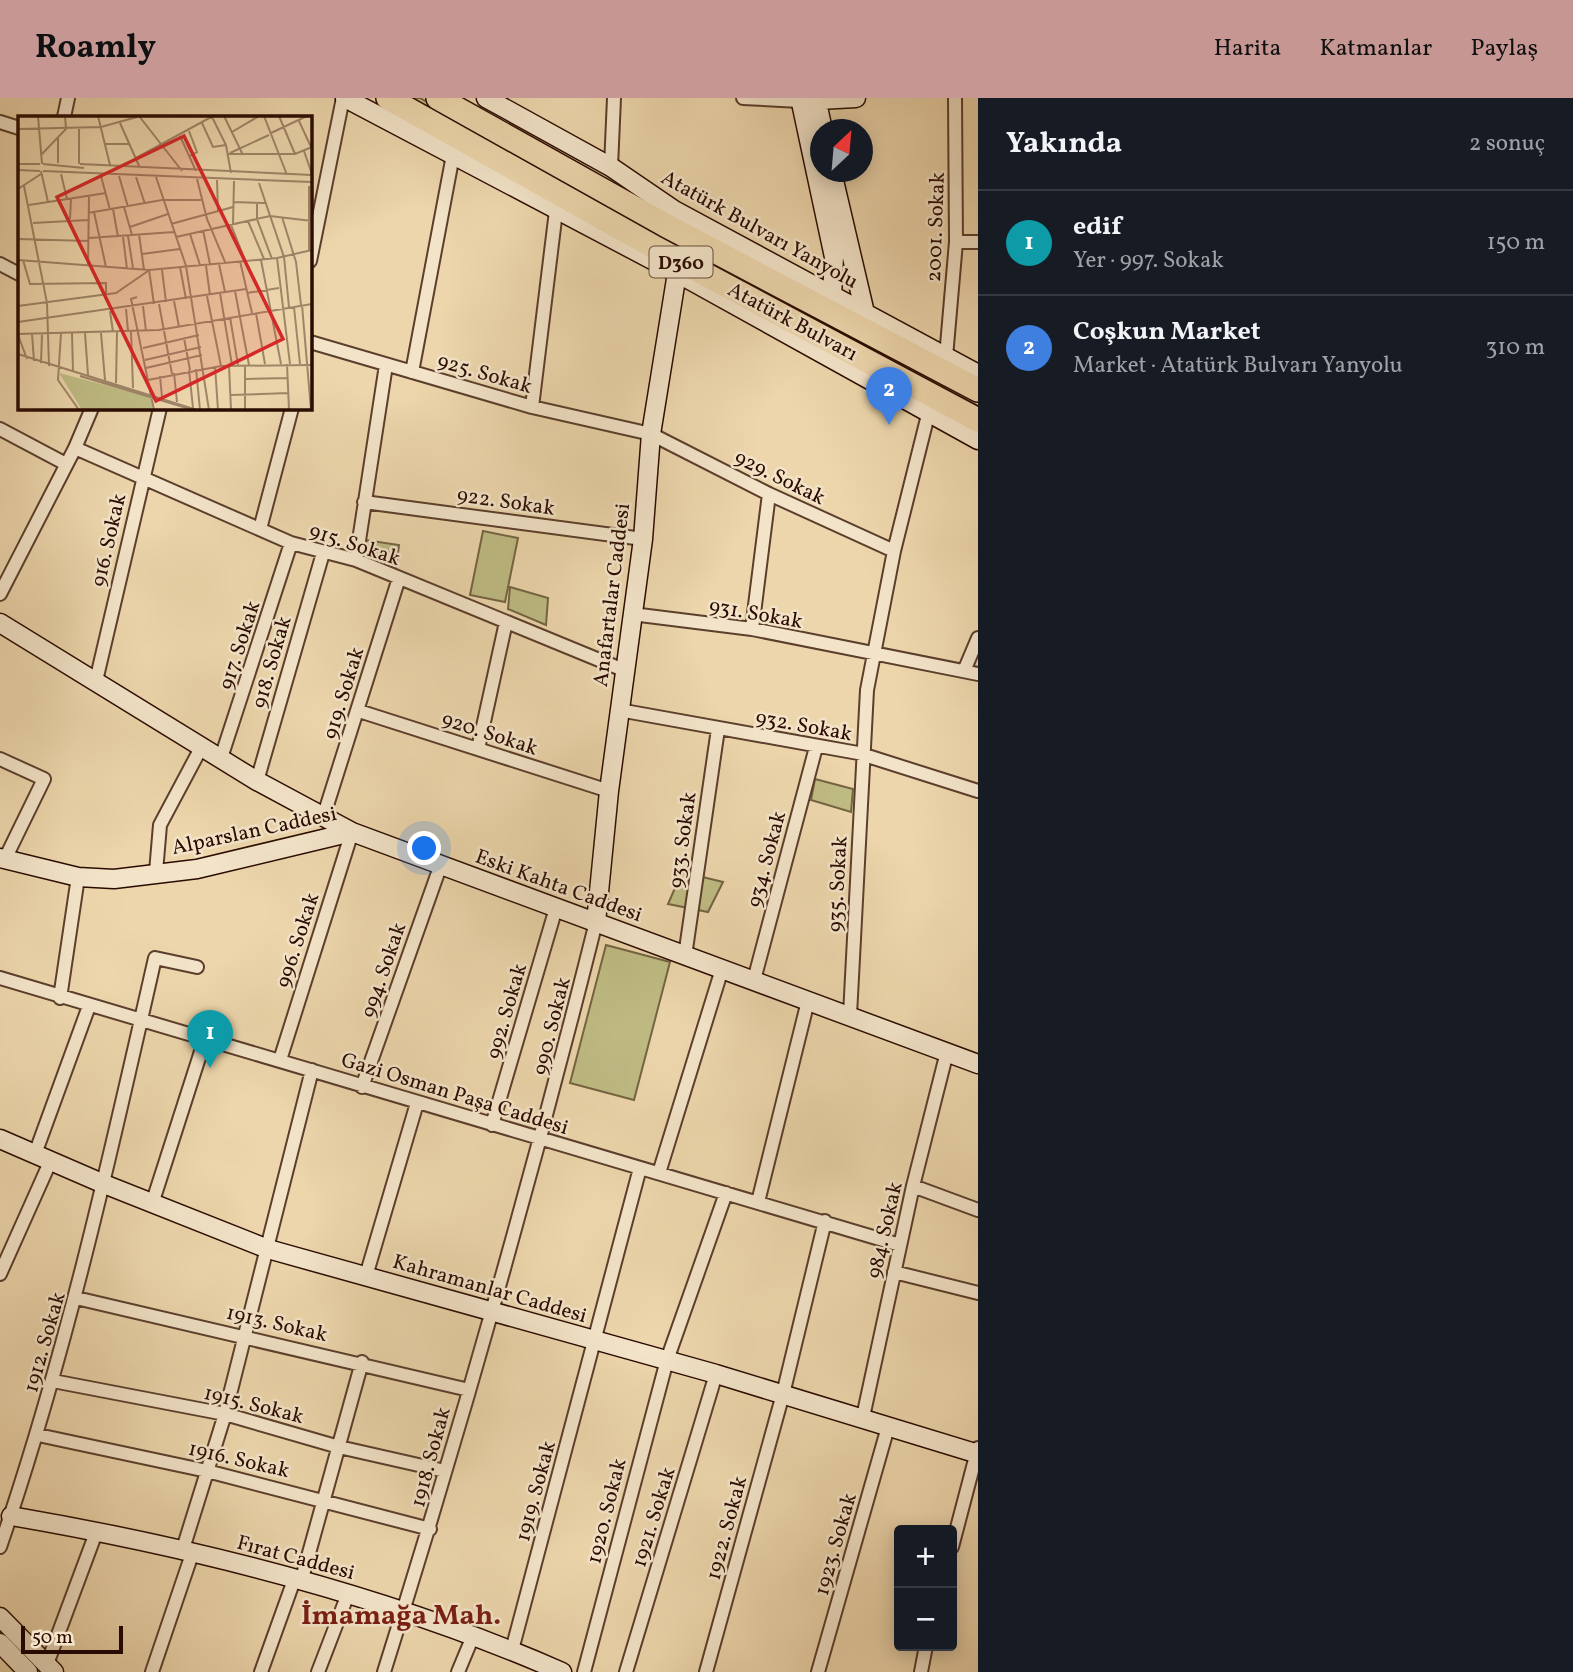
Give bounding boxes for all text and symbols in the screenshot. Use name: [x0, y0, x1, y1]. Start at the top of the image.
text: Roamly: [35, 26, 156, 72]
text: Harita: [1214, 32, 1281, 66]
text: Katmanlar: [1319, 32, 1432, 66]
text: Paylaş: [1470, 32, 1538, 66]
inset map: [18, 116, 312, 410]
north arrow: [810, 119, 873, 182]
text: Yakında: [1006, 123, 1122, 165]
text: 2 sonuç: [1469, 128, 1545, 160]
street label: Atatürk Bulvarı Yanyolu: [655, 164, 863, 297]
street label: 2001. Sokak: [920, 171, 953, 282]
text: edif: [1073, 209, 1122, 245]
text: 1: [1024, 227, 1034, 259]
text: 150 m: [1487, 227, 1545, 259]
text: Yer · 997. Sokak: [1073, 245, 1224, 277]
road number: D360: [650, 246, 712, 278]
street label: Atatürk Bulvarı: [722, 276, 862, 369]
text: Coşkun Market: [1073, 314, 1261, 350]
text: 2: [1023, 332, 1035, 364]
text: 310 m: [1485, 332, 1545, 364]
street label: 925. Sokak: [434, 347, 536, 402]
text: Market · Atatürk Bulvarı Yanyolu: [1073, 350, 1403, 382]
pin: 2: [866, 367, 912, 425]
street label: 929. Sokak: [729, 444, 830, 513]
street label: 922. Sokak: [455, 481, 557, 524]
street label: 916. Sokak: [85, 490, 134, 590]
street label: Anafartalar Caddesi: [587, 502, 638, 689]
street label: 915. Sokak: [305, 517, 404, 574]
street label: 931. Sokak: [707, 592, 805, 637]
street label: 917. Sokak: [212, 597, 269, 694]
street label: 918. Sokak: [245, 612, 300, 712]
street label: 919. Sokak: [317, 643, 372, 743]
street label: 932. Sokak: [753, 704, 855, 749]
street label: 920. Sokak: [438, 705, 542, 764]
street label: 933. Sokak: [662, 790, 705, 890]
street label: Alparslan Caddesi: [169, 800, 339, 863]
street label: 934. Sokak: [741, 807, 794, 911]
your location: [407, 831, 441, 865]
street label: 935. Sokak: [821, 835, 856, 933]
street label: Eski Kahta Caddesi: [471, 843, 646, 930]
street label: 996. Sokak: [269, 889, 328, 992]
street label: 994. Sokak: [355, 918, 414, 1022]
street label: 992. Sokak: [480, 960, 535, 1063]
street label: 990. Sokak: [526, 974, 579, 1078]
pin: 1: [187, 1010, 233, 1068]
street label: Gazi Osman Paşa Caddesi: [337, 1046, 572, 1143]
street label: 984. Sokak: [860, 1179, 911, 1282]
street label: Kahramanlar Caddesi: [389, 1248, 590, 1331]
street label: 1912. Sokak: [17, 1288, 74, 1396]
street label: 1913. Sokak: [223, 1299, 331, 1350]
street label: 1915. Sokak: [200, 1379, 307, 1432]
street label: 1918. Sokak: [404, 1403, 459, 1511]
street label: 1916. Sokak: [185, 1435, 293, 1486]
street label: 1919. Sokak: [509, 1437, 564, 1545]
street label: 1920. Sokak: [580, 1455, 635, 1567]
street label: 1921. Sokak: [625, 1463, 684, 1571]
street label: 1922. Sokak: [700, 1473, 755, 1584]
street label: 1923. Sokak: [808, 1489, 865, 1599]
map controls: [894, 1525, 957, 1651]
button: +: [894, 1525, 957, 1588]
street label: Fırat Caddesi: [233, 1529, 358, 1588]
button: −: [894, 1588, 957, 1651]
district label: İmamağa Mah.: [301, 1597, 501, 1636]
scale bar: [21, 1623, 122, 1655]
text: 50 m: [32, 1625, 73, 1651]

